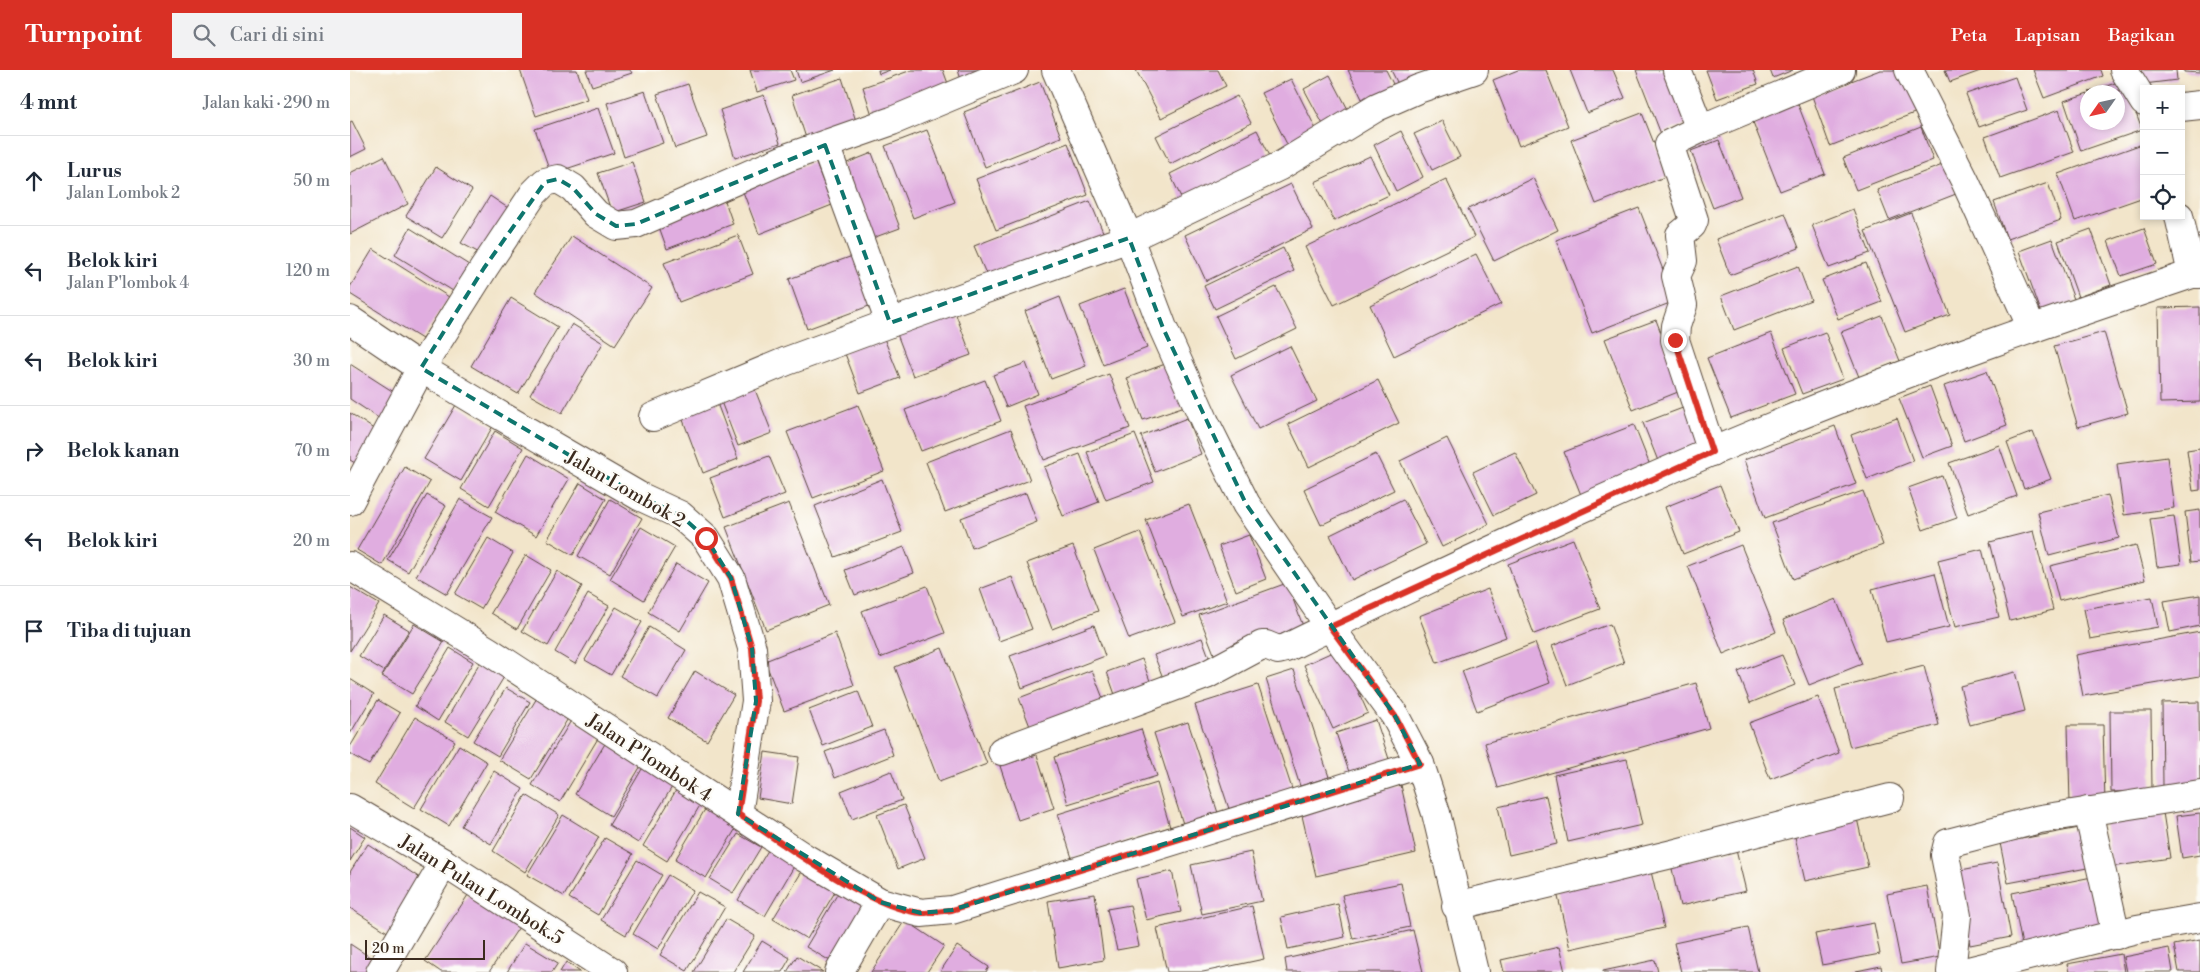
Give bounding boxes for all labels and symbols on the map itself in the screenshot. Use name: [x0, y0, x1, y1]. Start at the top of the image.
north arrow: [2080, 85, 2125, 130]
route end: [1664, 329, 1687, 352]
street label: Jalan Lombok 2: [561, 444, 690, 533]
route start: [695, 527, 718, 550]
street label: Jalan P'lombok 4: [581, 708, 717, 807]
street label: Jalan Pulau Lombok.5: [394, 829, 568, 950]
scale bar: [365, 937, 485, 960]

